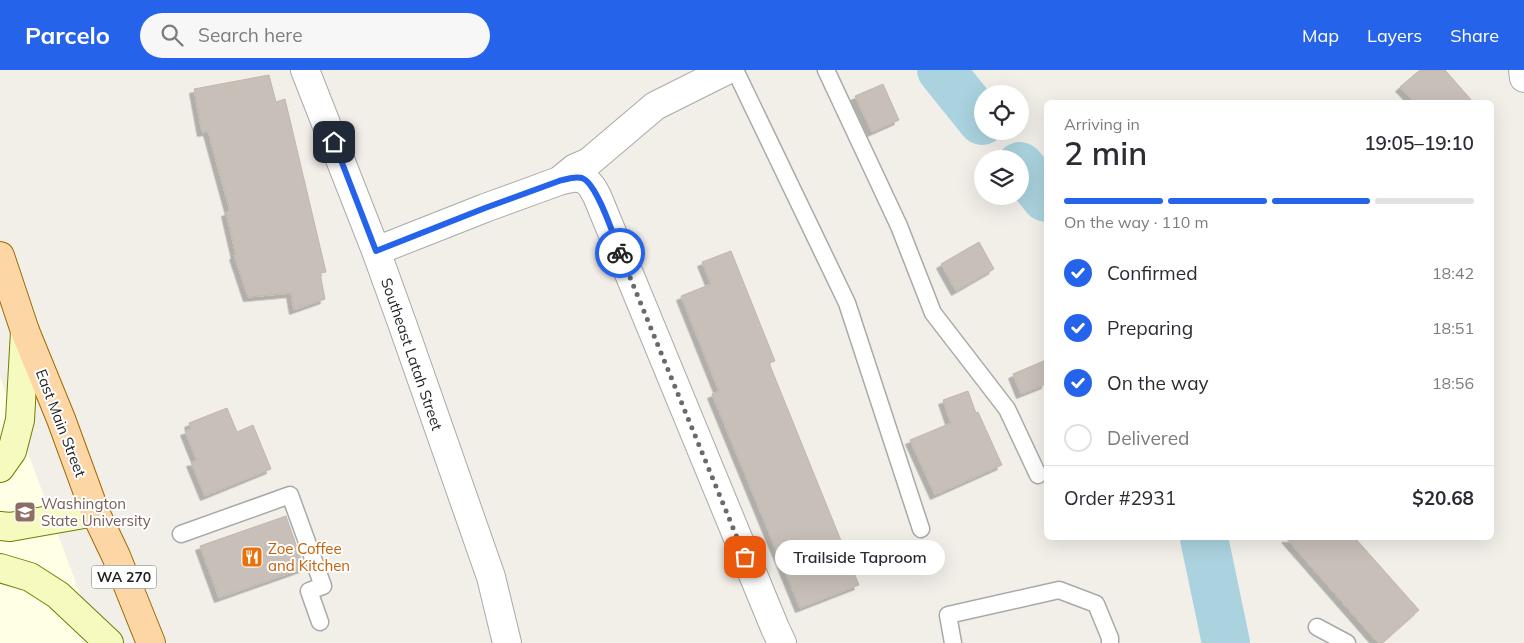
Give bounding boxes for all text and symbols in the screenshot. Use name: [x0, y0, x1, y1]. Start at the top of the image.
search box: [140, 13, 490, 58]
text: Parcelo: [25, 20, 110, 50]
icon: search: [158, 21, 186, 49]
text: Search here: [198, 23, 302, 47]
text: Map: [1302, 24, 1339, 47]
text: Layers: [1367, 24, 1422, 47]
text: Share: [1450, 24, 1499, 47]
map controls: [974, 85, 1029, 205]
button: locate: [974, 85, 1029, 140]
text: Arriving in: [1064, 114, 1140, 134]
pin: [313, 121, 355, 163]
icon: home: [320, 128, 348, 156]
text: 19:05–19:10: [1364, 131, 1474, 155]
text: 2 min: [1064, 133, 1147, 173]
button: layers: [974, 150, 1029, 205]
text: On the way · 110 m: [1064, 212, 1209, 232]
courier: [595, 228, 645, 278]
icon: bike: [606, 239, 634, 267]
icon: check: [1064, 259, 1092, 287]
text: Confirmed: [1107, 261, 1198, 285]
text: 18:42: [1432, 263, 1474, 283]
street label: Southeast Latah Street: [377, 275, 447, 433]
icon: check: [1064, 314, 1092, 342]
text: Preparing: [1107, 316, 1193, 340]
text: 18:51: [1432, 318, 1474, 338]
street label: East Main Street: [32, 366, 90, 480]
icon: check: [1064, 369, 1092, 397]
text: On the way: [1107, 371, 1209, 395]
text: 18:56: [1432, 373, 1474, 393]
text: Delivered: [1107, 426, 1189, 450]
text: Order #2931: [1064, 486, 1176, 510]
text: $20.68: [1412, 486, 1474, 510]
place label: Washington State University: [41, 494, 151, 530]
school or university icon: Washington State University: [13, 500, 37, 524]
pin: [724, 536, 766, 578]
place label: Zoe Coffee and Kitchen: [268, 539, 350, 575]
callout: Trailside Taproom: [775, 540, 945, 574]
icon: bag: [731, 543, 759, 571]
restaurant icon: Zoe Coffee and Kitchen: [240, 545, 264, 569]
text: Trailside Taproom: [793, 547, 927, 567]
road number: WA 270: [92, 566, 156, 588]

